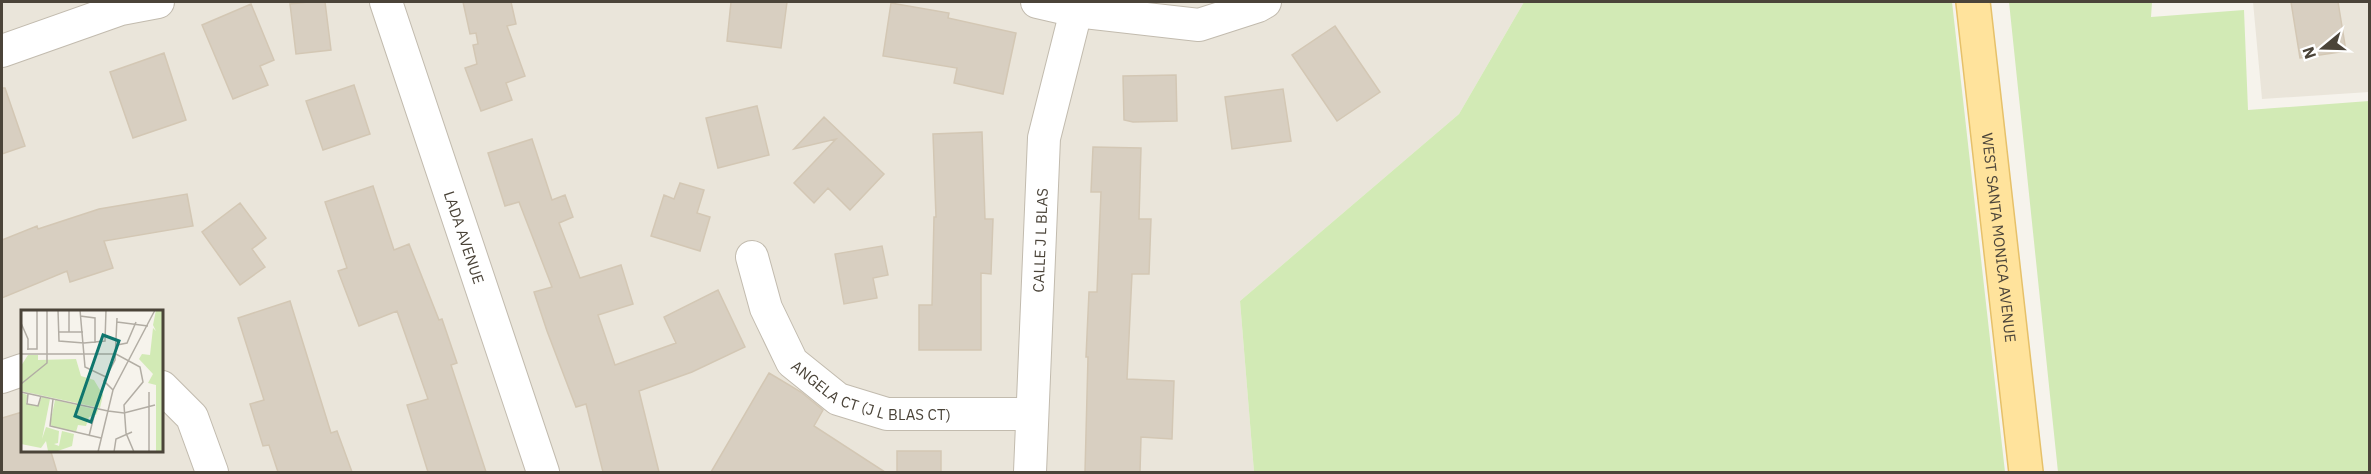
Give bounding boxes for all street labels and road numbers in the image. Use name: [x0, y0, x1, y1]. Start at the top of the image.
street label: WEST SANTA MONICA AVENUE: [1978, 132, 2021, 343]
street label: LADA AVENUE: [440, 188, 489, 286]
street label: CALLE J L BLAS: [1028, 188, 1051, 293]
street label: ANGELA CT (J L BLAS CT): [788, 356, 951, 424]

